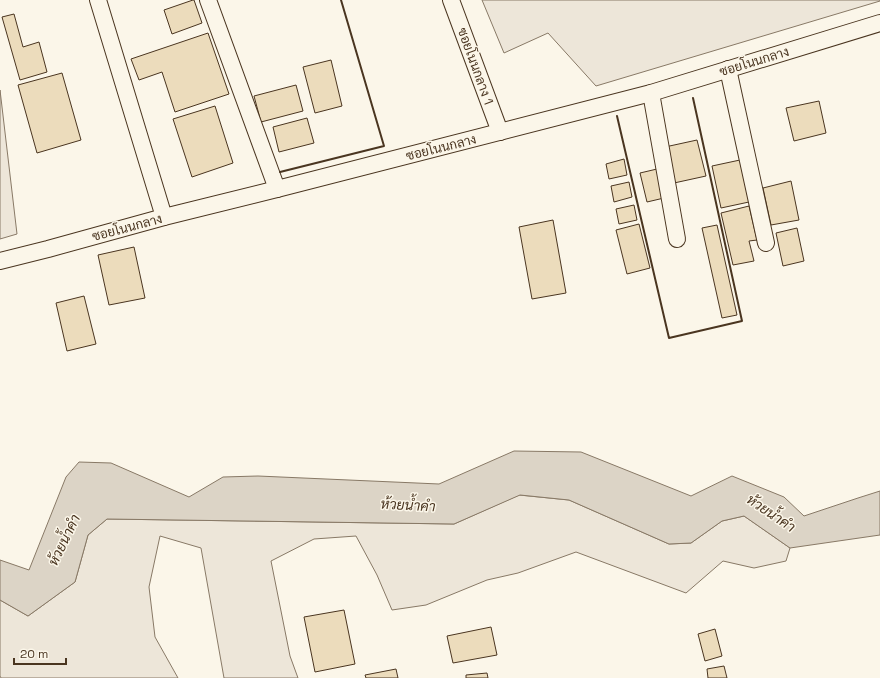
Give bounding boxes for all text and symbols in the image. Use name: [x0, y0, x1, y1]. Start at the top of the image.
street label: ซอยโนนกลาง 1: [454, 25, 497, 107]
street label: ซอยโนนกลาง: [717, 43, 791, 80]
street label: ซอยโนนกลาง: [404, 131, 478, 164]
street label: ซอยโนนกลาง: [90, 210, 164, 245]
water label: ห้วยน้ำคำ: [743, 488, 801, 536]
water label: ห้วยน้ำคำ: [380, 492, 436, 515]
water label: ห้วยน้ำคำ: [41, 510, 84, 569]
scale bar: [14, 640, 66, 666]
text: 20 m: [20, 646, 48, 662]

